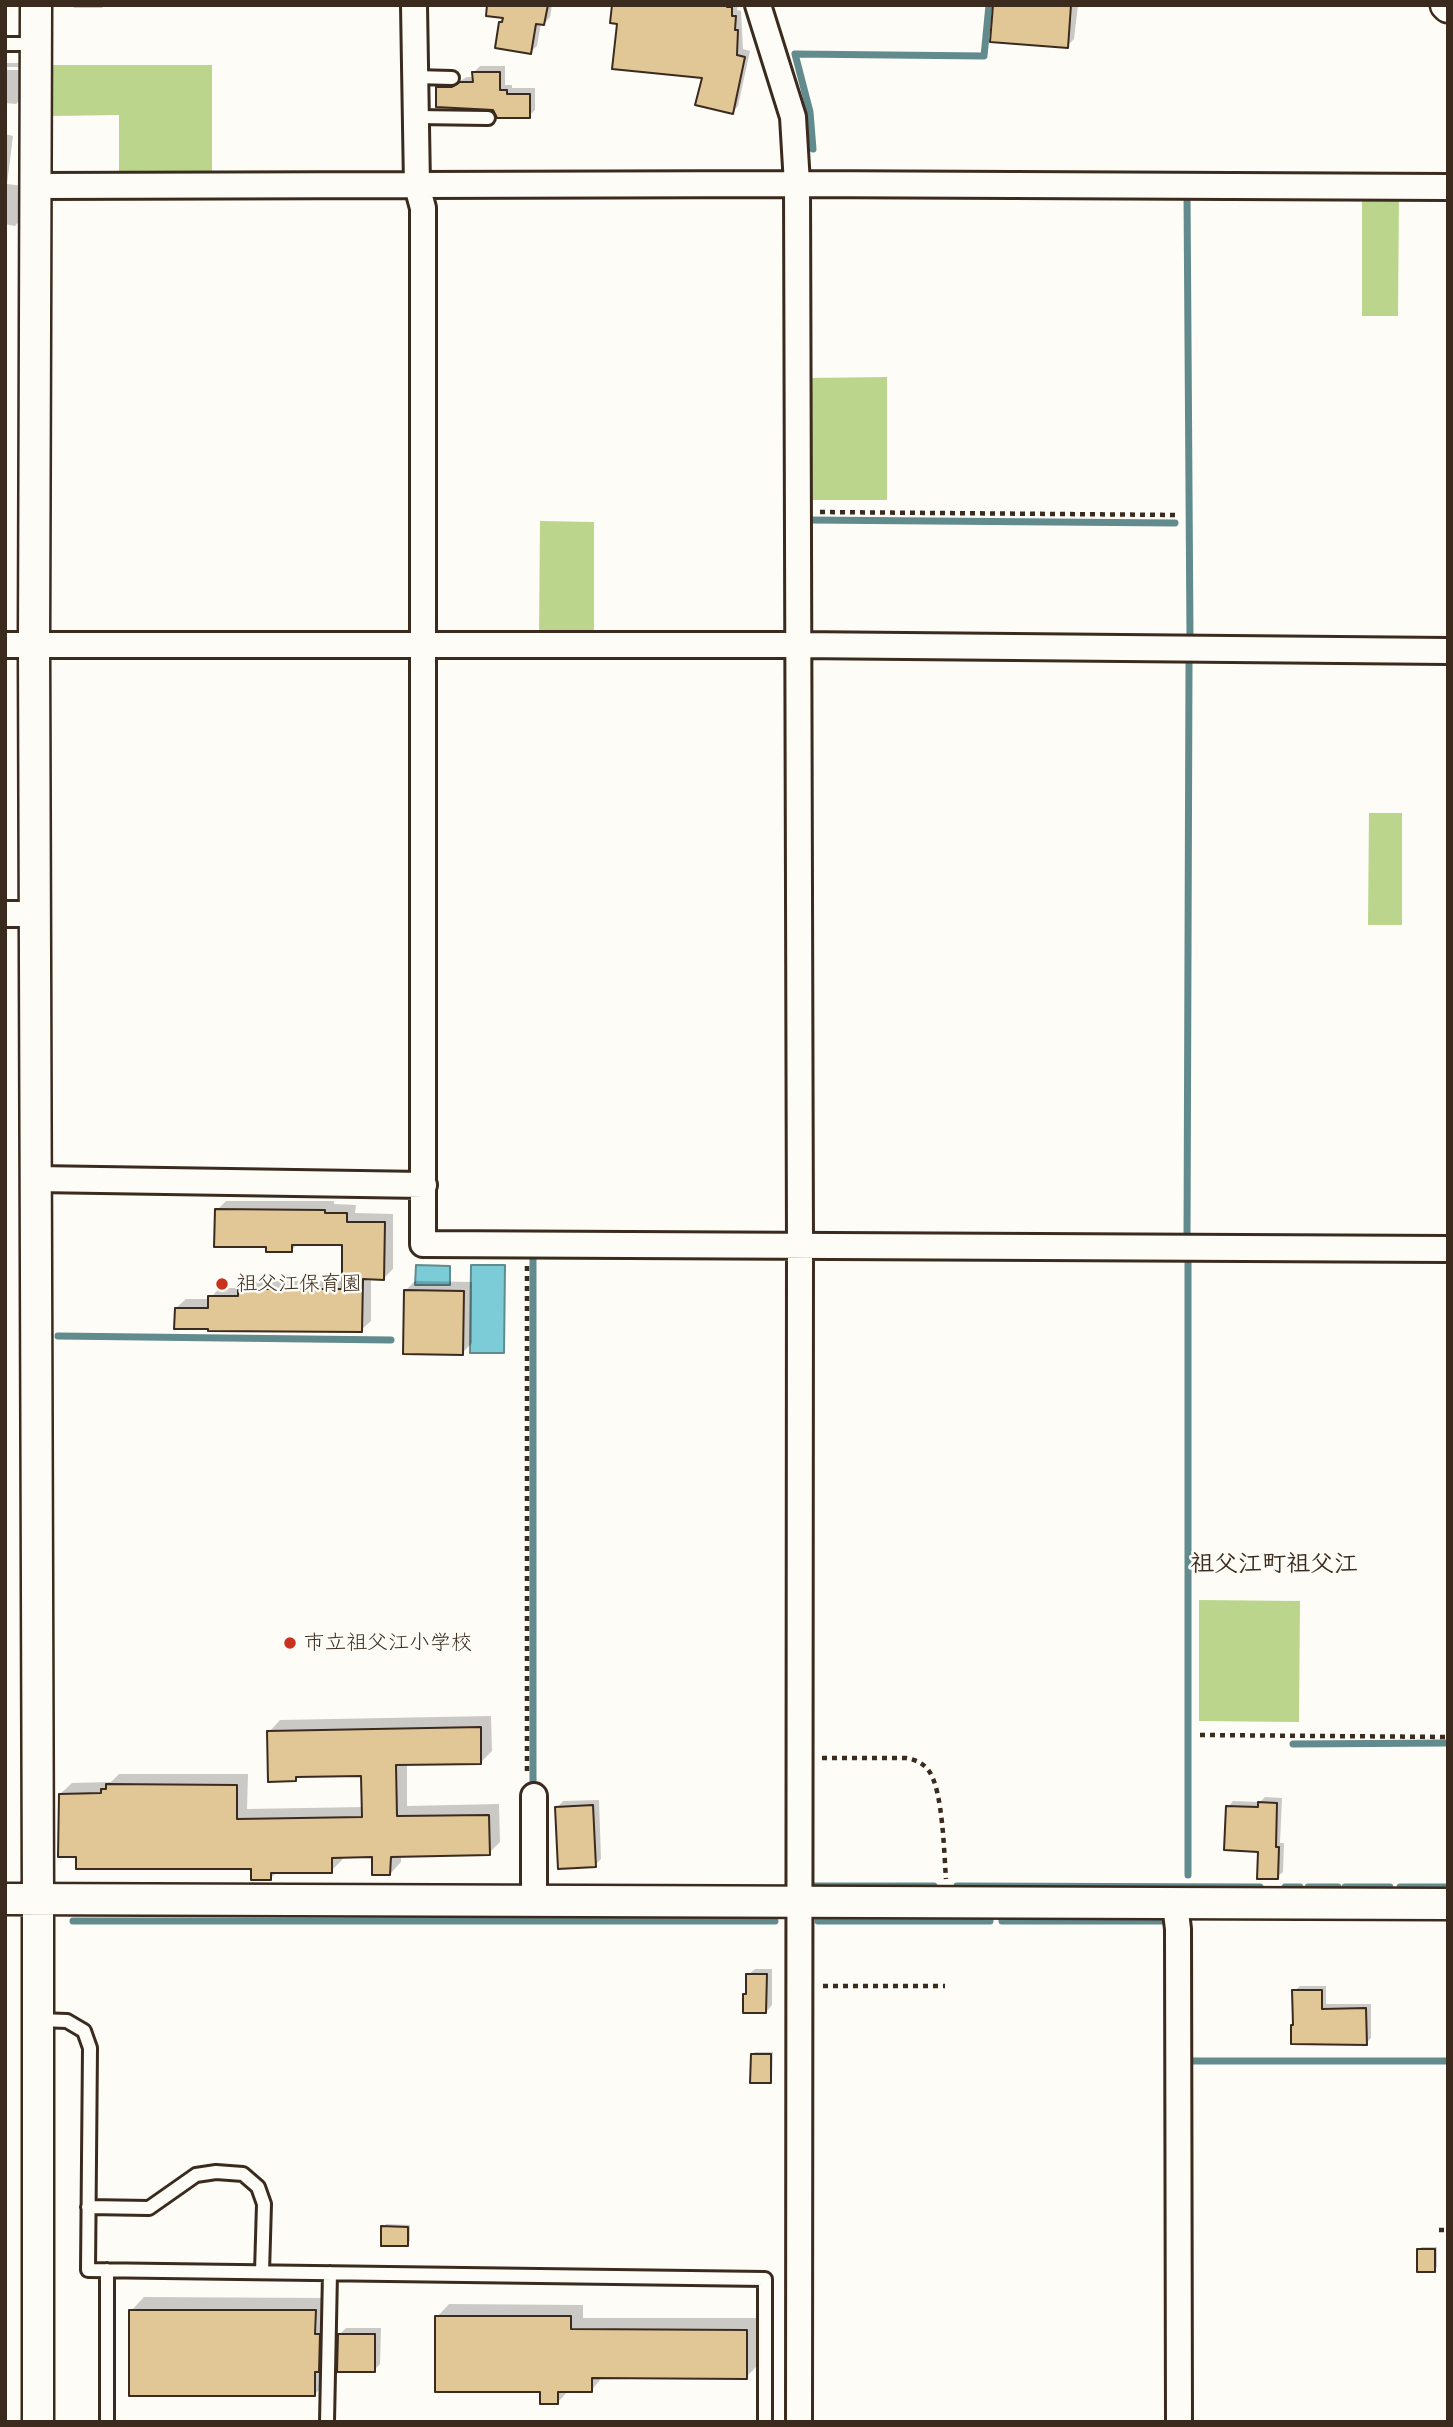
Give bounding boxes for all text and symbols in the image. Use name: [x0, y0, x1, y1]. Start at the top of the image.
place label: 祖父江保育園: [236, 1271, 362, 1297]
marker: 祖父江保育園: [214, 1276, 230, 1292]
district label: 祖父江町祖父江: [1190, 1551, 1358, 1579]
place label: 市立祖父江小学校: [304, 1630, 472, 1656]
marker: 市立祖父江小学校: [282, 1635, 298, 1651]

